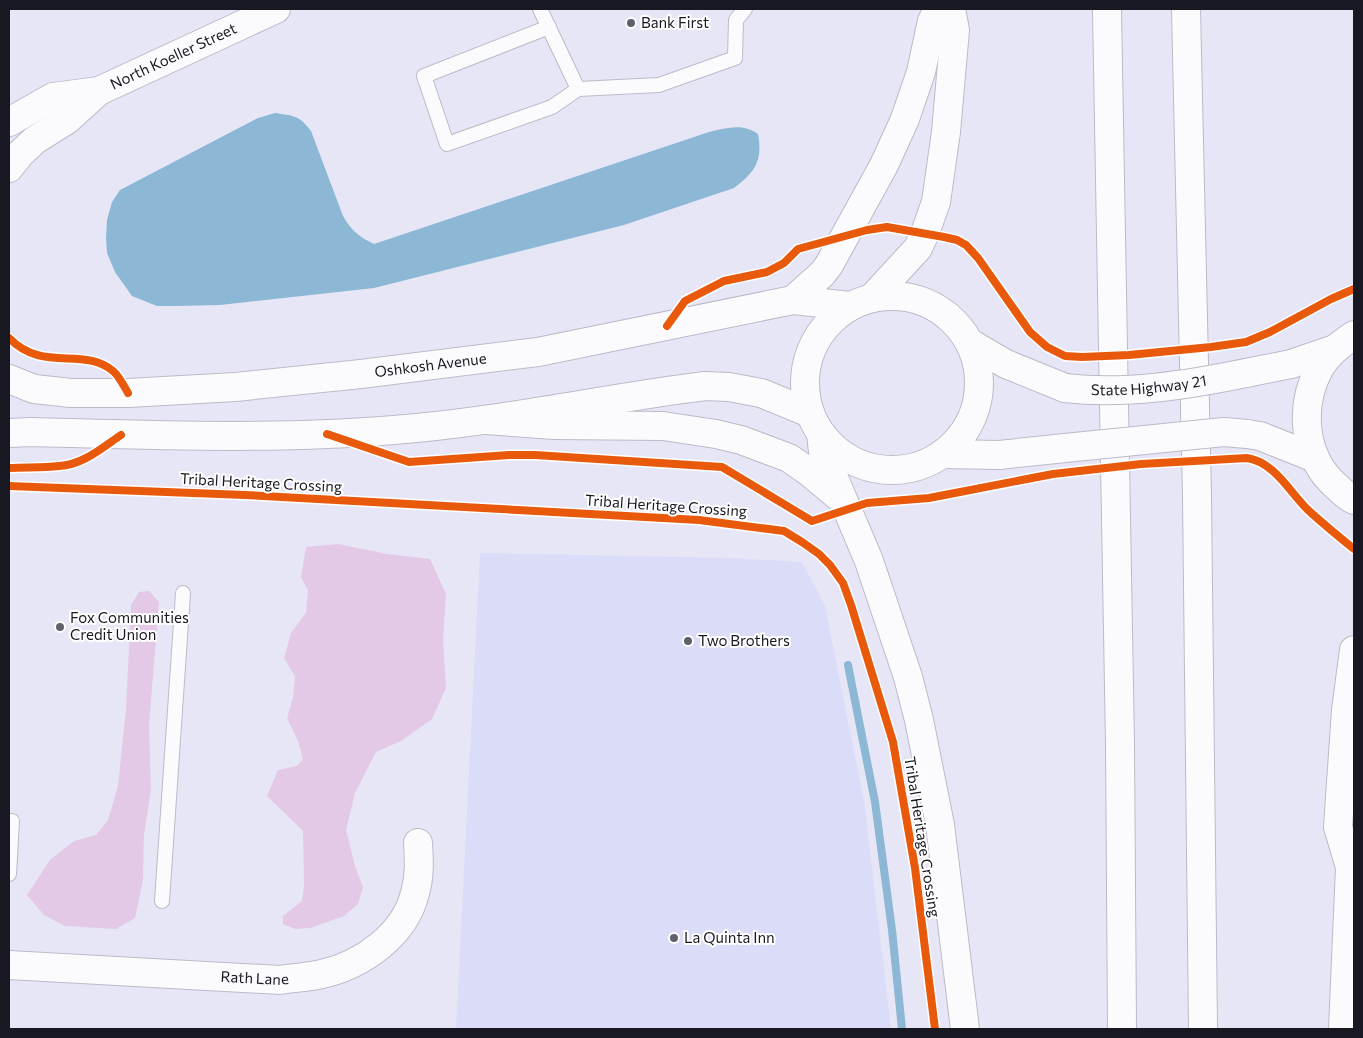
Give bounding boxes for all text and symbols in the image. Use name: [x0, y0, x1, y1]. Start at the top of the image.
place label: Bank First: [641, 13, 709, 31]
marker: Bank First: [625, 17, 637, 29]
street label: North Koeller Street: [107, 19, 239, 93]
street label: Oshkosh Avenue: [373, 348, 487, 380]
street label: State Highway 21: [1091, 371, 1208, 398]
street label: Tribal Heritage Crossing: [179, 469, 343, 495]
street label: Tribal Heritage Crossing: [584, 490, 748, 520]
place label: Fox Communities Credit Union: [70, 608, 189, 643]
marker: Fox Communities Credit Union: [54, 621, 66, 633]
place label: Two Brothers: [698, 631, 790, 649]
marker: Two Brothers: [682, 635, 694, 647]
street label: Tribal Heritage Crossing: [901, 755, 945, 918]
place label: La Quinta Inn: [684, 928, 775, 946]
marker: La Quinta Inn: [668, 932, 680, 944]
street label: Rath Lane: [220, 967, 290, 988]

